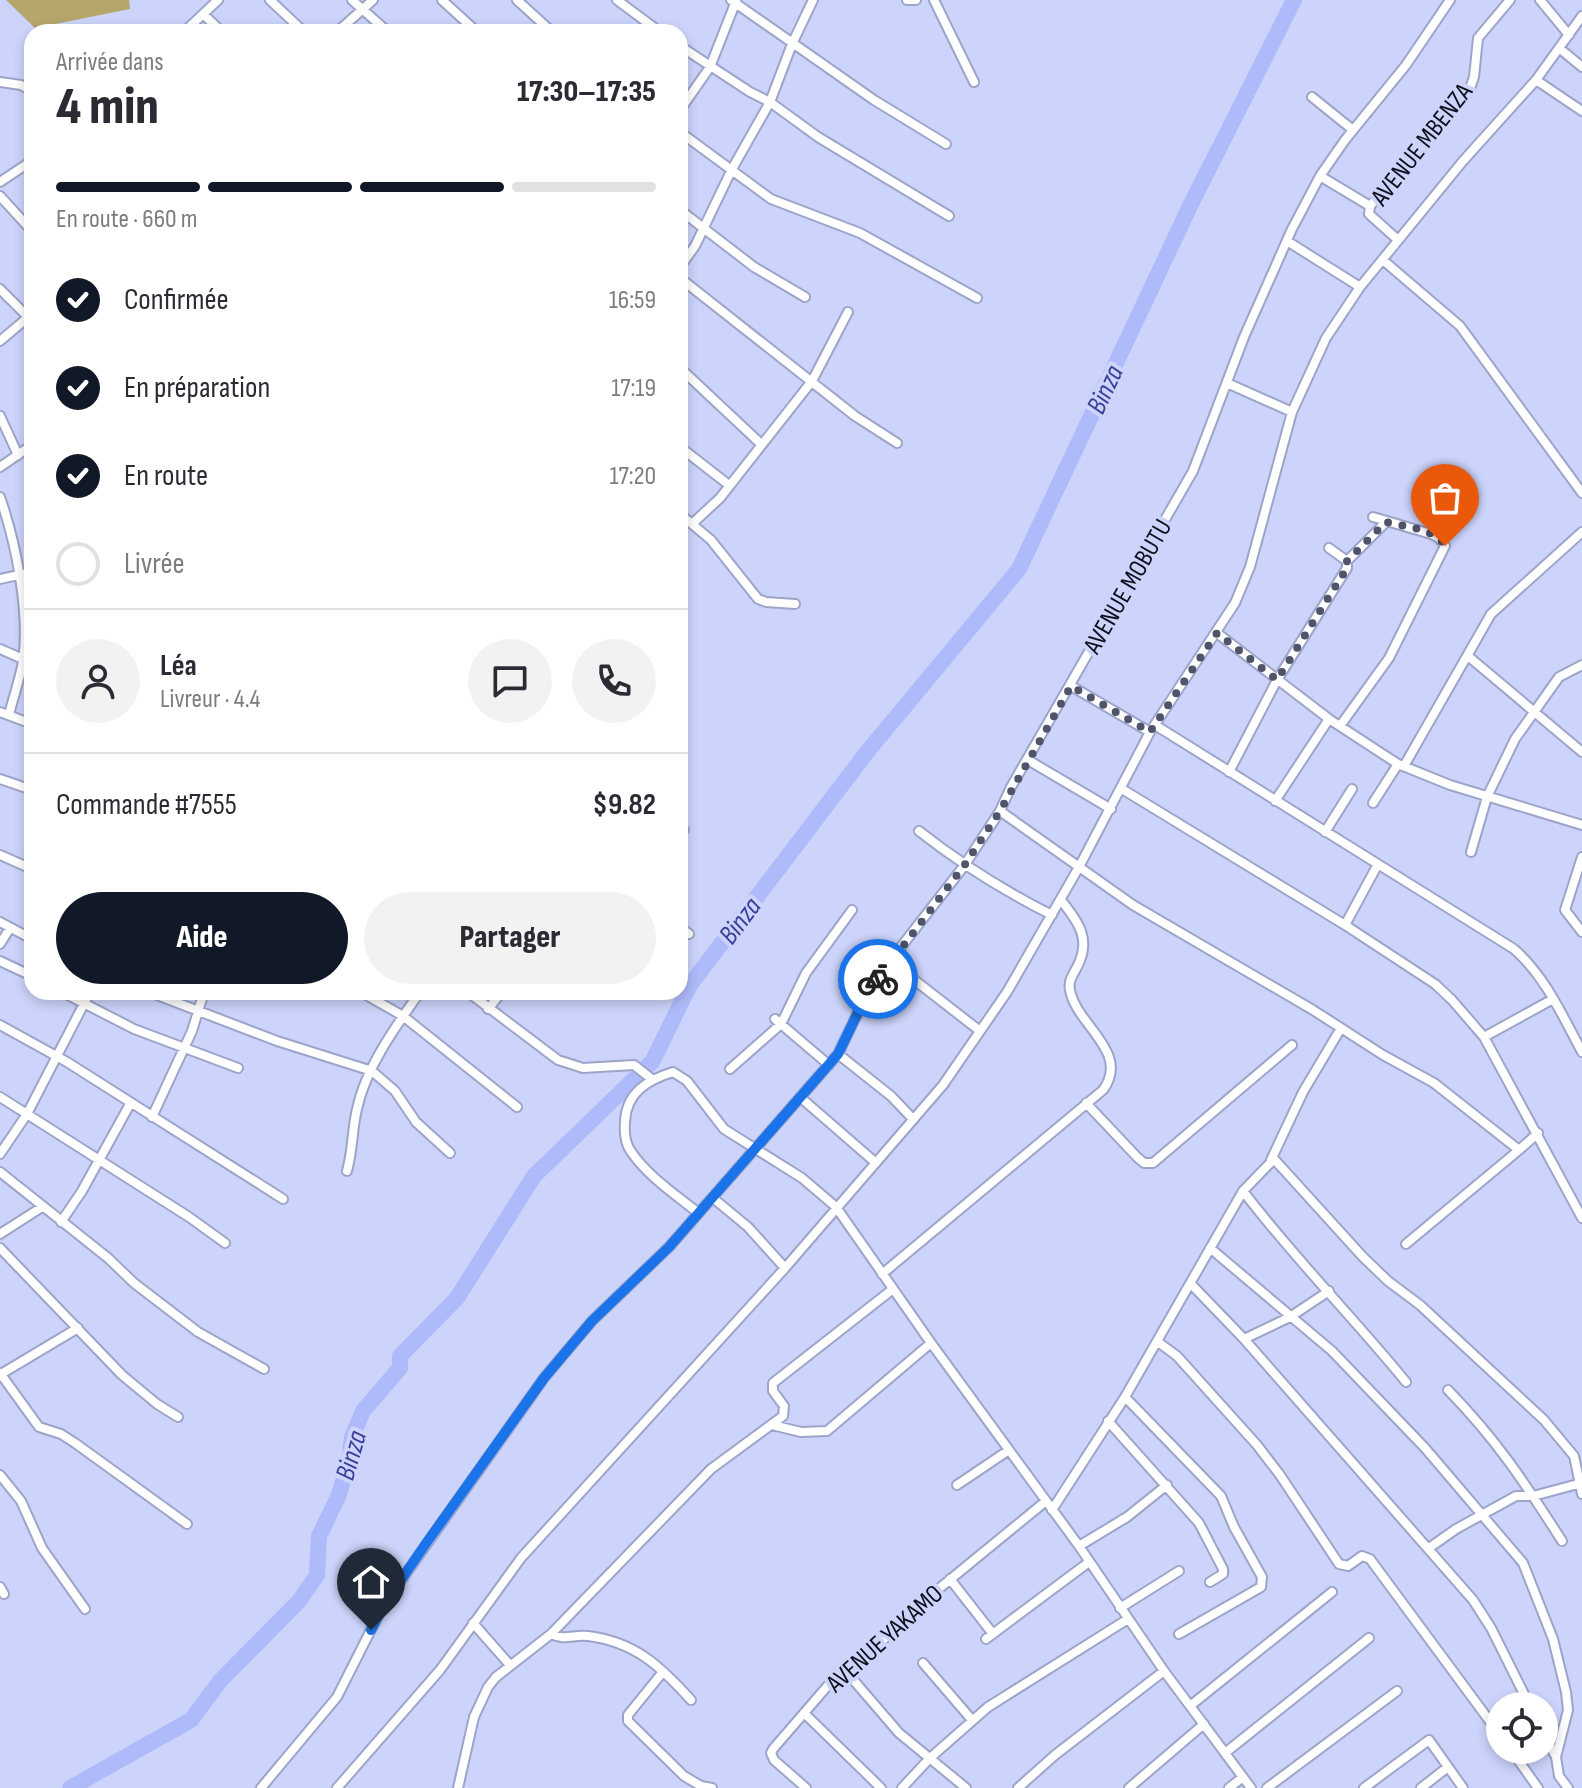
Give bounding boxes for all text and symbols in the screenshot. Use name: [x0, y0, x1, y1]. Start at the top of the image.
text: Arrivée dans: [56, 47, 164, 78]
text: 17:30–17:35: [517, 74, 656, 110]
text: 4 min: [56, 76, 159, 139]
street label: AVENUE MBENZA: [1364, 77, 1480, 213]
text: En route · 660 m: [56, 204, 198, 235]
icon: check: [56, 278, 100, 322]
text: Confirmée: [124, 282, 229, 318]
text: 16:59: [609, 285, 656, 316]
water label: Binza: [1080, 359, 1131, 419]
icon: check: [56, 366, 100, 410]
text: En préparation: [124, 370, 270, 406]
text: 17:19: [611, 373, 656, 404]
icon: check: [56, 454, 100, 498]
text: En route: [124, 458, 208, 494]
text: 17:20: [610, 461, 656, 492]
pin: [1411, 464, 1479, 546]
icon: bag: [1423, 476, 1467, 520]
street label: AVENUE MOBUTU: [1077, 514, 1179, 660]
text: Livrée: [124, 546, 185, 582]
button: person: [56, 639, 140, 723]
button: chat: [468, 639, 552, 723]
button: phone: [572, 639, 656, 723]
text: Léa: [160, 648, 197, 684]
text: Livreur · 4.4: [160, 684, 260, 715]
text: Commande #7555: [56, 787, 237, 823]
text: $9.82: [593, 787, 656, 823]
water label: Binza: [712, 891, 769, 951]
button: Aide: [56, 892, 348, 984]
button: Partager: [364, 892, 656, 984]
courier: [838, 939, 918, 1019]
icon: bike: [856, 957, 900, 1001]
water label: Binza: [329, 1426, 374, 1484]
pin: [337, 1548, 405, 1630]
icon: home: [349, 1560, 393, 1604]
street label: AVENUE YAKAMO: [820, 1579, 950, 1700]
map controls: [1486, 1692, 1558, 1764]
button: locate: [1486, 1692, 1558, 1764]

